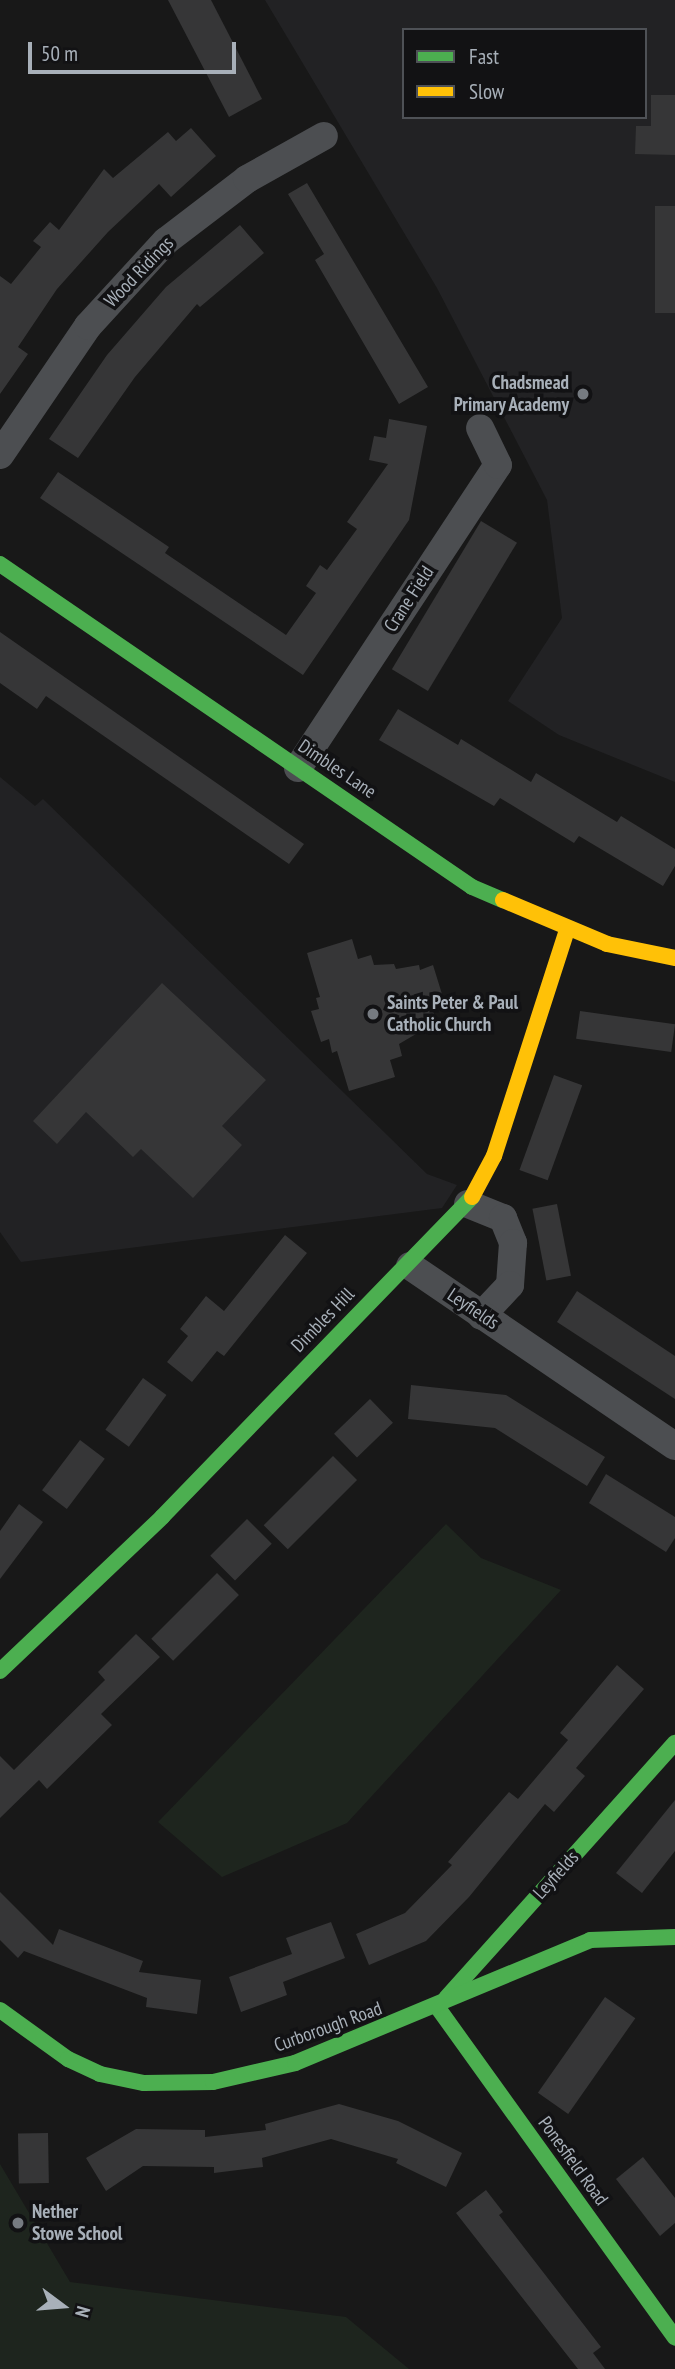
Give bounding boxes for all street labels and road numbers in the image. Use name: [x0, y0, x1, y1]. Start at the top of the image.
street label: Wood Ridings: [100, 232, 178, 312]
street label: Crane Field: [379, 562, 439, 636]
street label: Dimbles Lane: [294, 735, 380, 803]
street label: Dimbles Hill: [287, 1283, 359, 1357]
street label: Leyfields: [443, 1284, 503, 1334]
street label: Leyfields: [528, 1846, 584, 1904]
street label: Curborough Road: [271, 1997, 385, 2057]
street label: Ponesfield Road: [533, 2112, 613, 2210]

